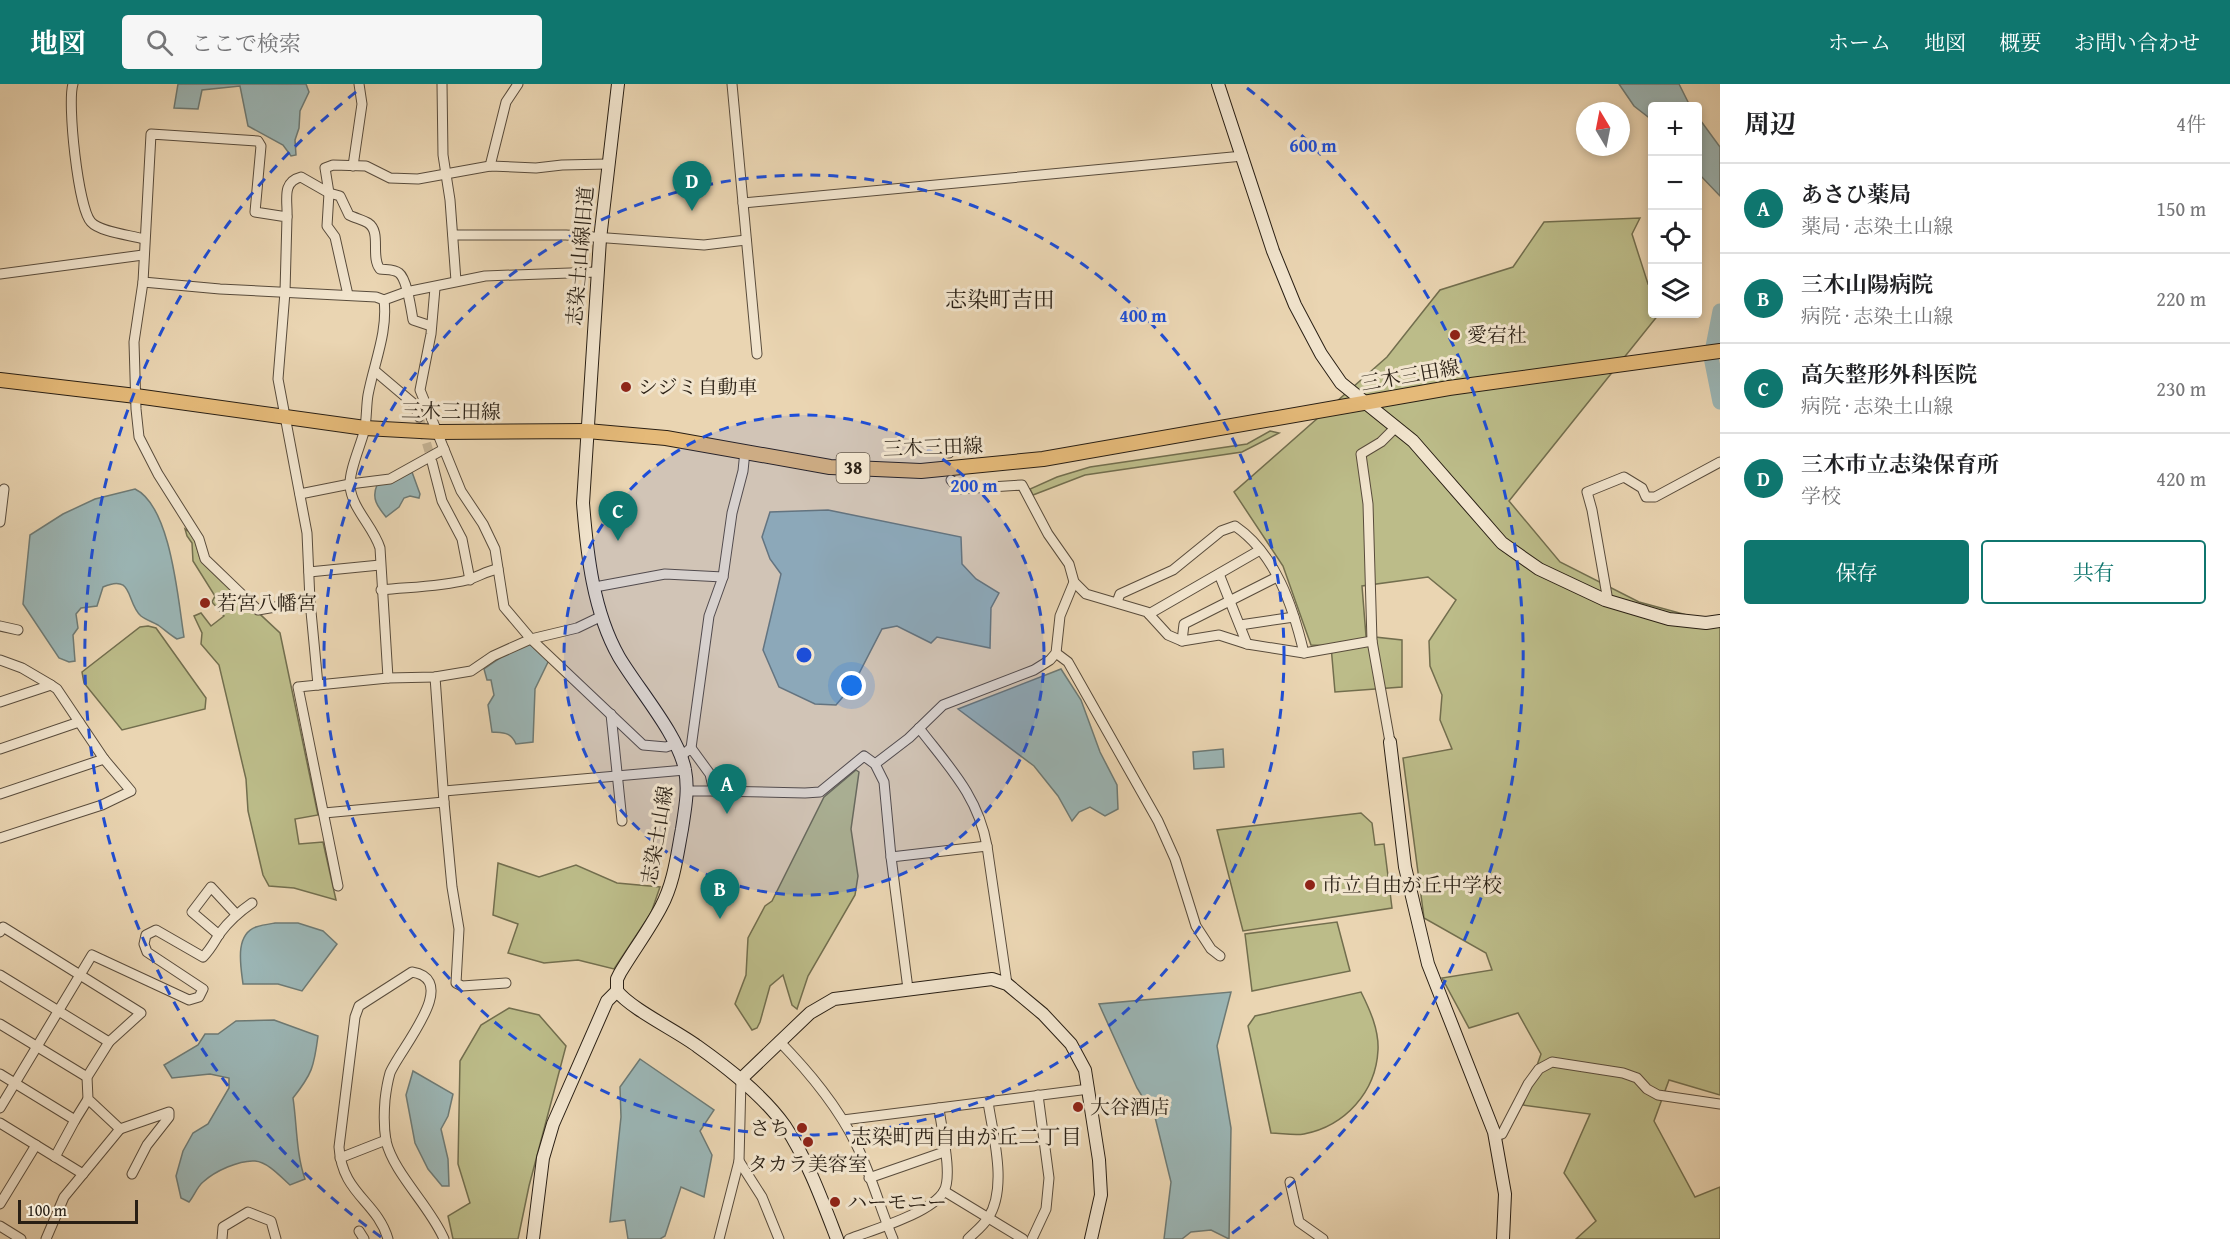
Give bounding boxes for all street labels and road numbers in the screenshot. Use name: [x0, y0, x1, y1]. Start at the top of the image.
street label: 志染土山線旧道: [559, 185, 600, 327]
street label: 三木三田線: [1358, 352, 1462, 397]
street label: 三木三田線: [401, 395, 501, 426]
street label: 三木三田線: [883, 430, 983, 463]
road number: 38: [836, 453, 870, 483]
street label: 志染土山線: [634, 783, 679, 887]

